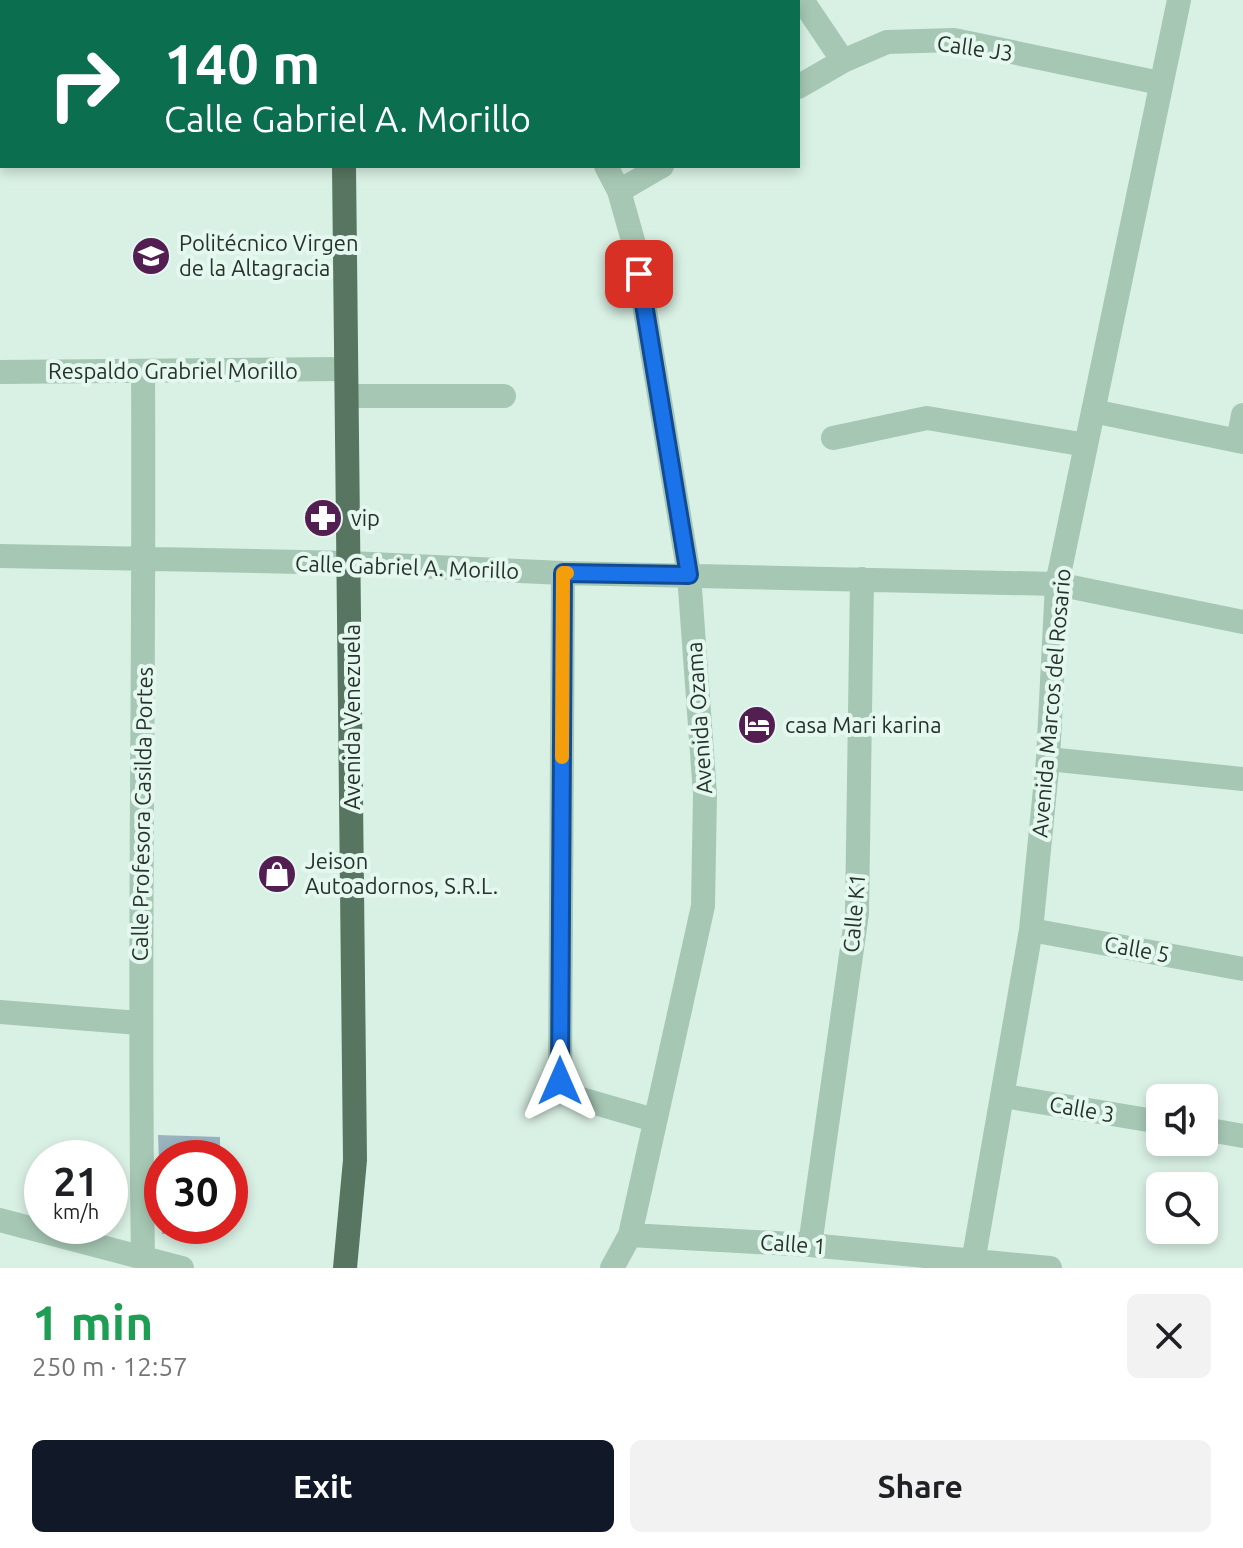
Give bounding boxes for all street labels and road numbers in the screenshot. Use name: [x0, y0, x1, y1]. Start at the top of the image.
street label: Calle J3: [935, 30, 1015, 65]
street label: Respaldo Grabriel Morillo: [48, 358, 298, 383]
street label: Calle Gabriel A. Morillo: [294, 550, 520, 583]
street label: Avenida Marcos del Rosario: [1026, 567, 1075, 839]
street label: Avenida Venezuela: [339, 624, 364, 810]
street label: Avenida Ozama: [681, 641, 716, 795]
street label: Calle Profesora Casilda Portes: [126, 667, 157, 961]
street label: Calle K1: [838, 872, 869, 954]
street label: Calle 5: [1102, 930, 1172, 967]
street label: Calle 3: [1047, 1090, 1117, 1127]
street label: Calle 1: [759, 1229, 827, 1258]

